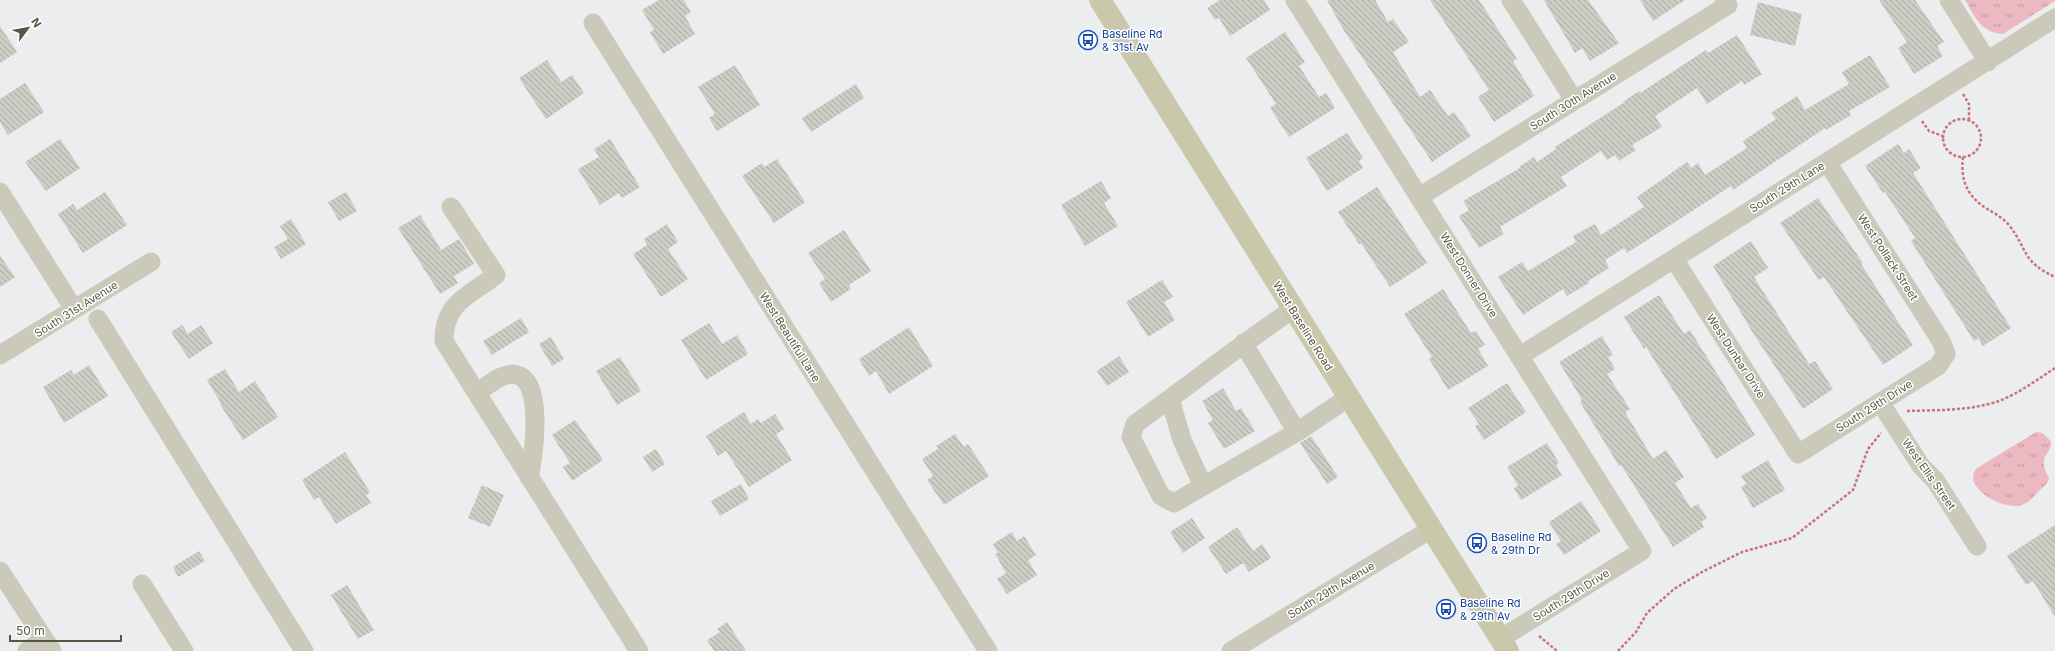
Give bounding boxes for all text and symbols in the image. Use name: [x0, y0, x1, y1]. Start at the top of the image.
north arrow: [8, 8, 48, 48]
text: N: [28, 15, 45, 30]
place label: Baseline Rd & 31st Av: [1102, 27, 1163, 54]
bus stop icon: Baseline Rd & 31st Av: [1077, 29, 1099, 51]
street label: South 30th Avenue: [1527, 69, 1619, 133]
street label: South 29th Lane: [1747, 158, 1827, 216]
street label: West Pollack Street: [1855, 211, 1922, 303]
street label: West Donner Drive: [1437, 230, 1501, 320]
street label: South 31st Avenue: [32, 278, 120, 340]
street label: West Baseline Road: [1270, 279, 1336, 373]
street label: West Beautiful Lane: [757, 289, 823, 385]
street label: West Dunbar Drive: [1704, 311, 1768, 401]
street label: South 29th Drive: [1833, 377, 1915, 435]
street label: West Ellis Street: [1899, 436, 1959, 513]
place label: Baseline Rd & 29th Dr: [1491, 530, 1552, 557]
bus stop icon: Baseline Rd & 29th Dr: [1466, 532, 1488, 554]
street label: South 29th Avenue: [1285, 559, 1377, 621]
street label: South 29th Drive: [1530, 566, 1612, 624]
place label: Baseline Rd & 29th Av: [1460, 596, 1521, 623]
bus stop icon: Baseline Rd & 29th Av: [1435, 598, 1457, 620]
scale bar: [10, 617, 121, 643]
text: 50 m: [16, 623, 45, 638]

